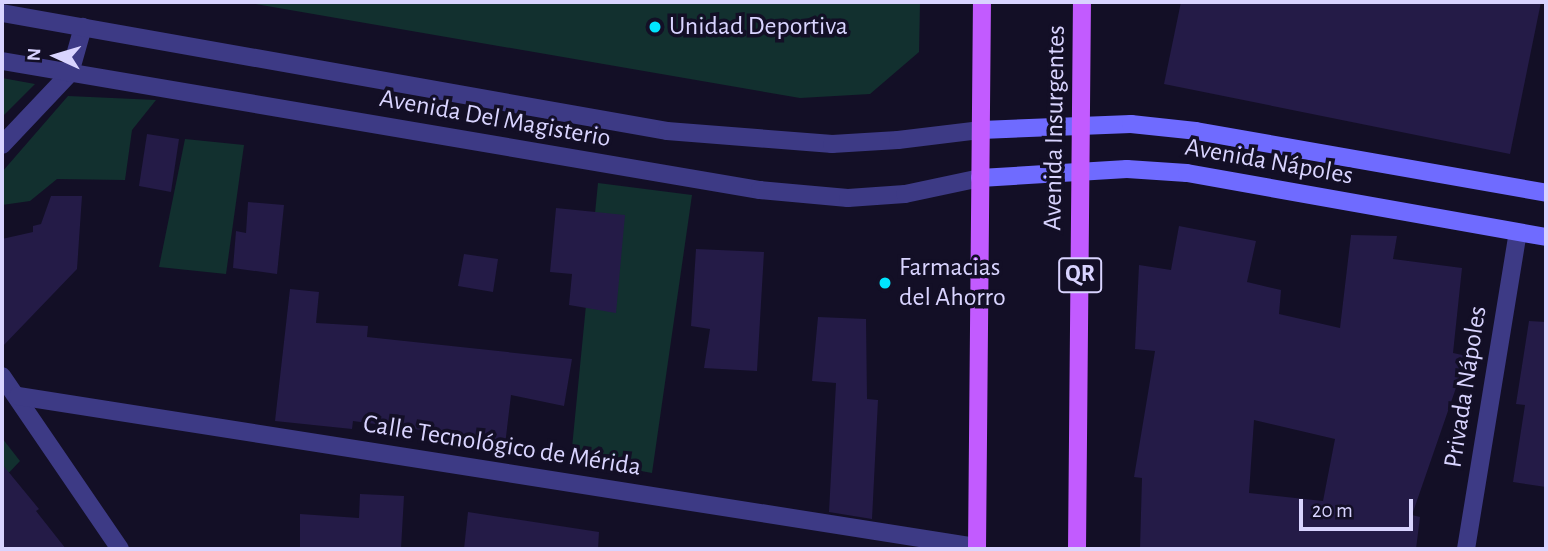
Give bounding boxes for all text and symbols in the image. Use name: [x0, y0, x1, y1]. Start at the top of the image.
place label: Unidad Deportiva: [669, 11, 848, 43]
marker: Unidad Deportiva: [647, 19, 663, 35]
north arrow: [21, 21, 91, 91]
street label: Avenida Insurgentes: [1038, 25, 1072, 231]
text: N: [25, 47, 44, 62]
street label: Avenida Del Magisterio: [377, 83, 613, 155]
street label: Avenida Nápoles: [1183, 132, 1355, 192]
place label: Farmacias del Ahorro: [899, 252, 1006, 314]
road number: QR: [1057, 254, 1103, 296]
marker: Farmacias del Ahorro: [877, 275, 893, 291]
street label: Privada Nápoles: [1438, 304, 1494, 470]
street label: Calle Tecnológico de Mérida: [361, 409, 643, 483]
scale bar: [1303, 484, 1417, 528]
text: 20 m: [1312, 500, 1353, 521]

